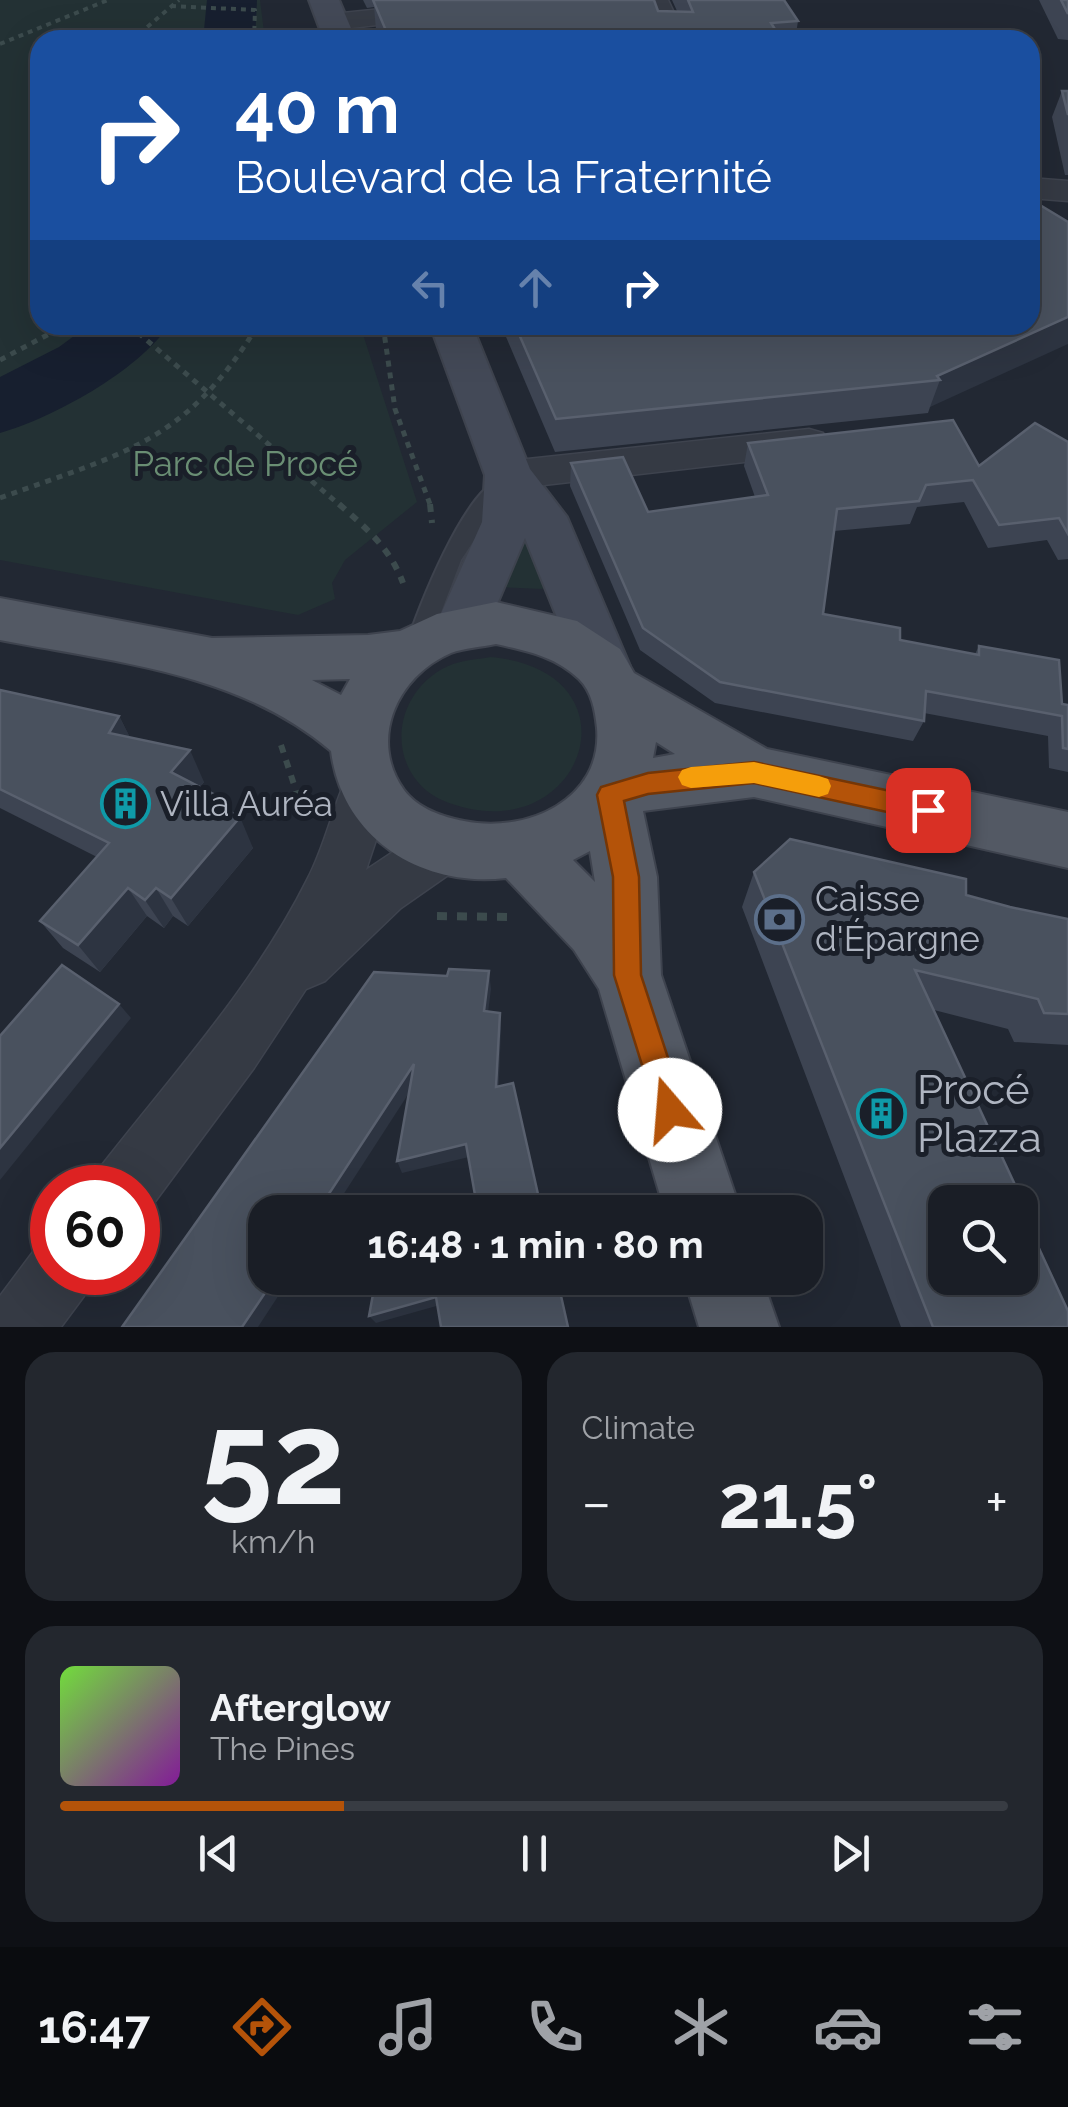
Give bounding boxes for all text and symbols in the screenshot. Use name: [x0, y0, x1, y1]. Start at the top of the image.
text: 40 m: [235, 67, 400, 149]
icon: right: [70, 70, 200, 200]
text: Boulevard de la Fraternité: [235, 151, 772, 204]
icon: left: [403, 260, 458, 315]
icon: ahead: [508, 260, 563, 315]
icon: right: [613, 260, 668, 315]
park label: Parc de Procé: [132, 443, 358, 484]
pin: [886, 768, 971, 853]
building icon: Villa Auréa: [99, 778, 151, 830]
place label: Villa Auréa: [160, 783, 333, 824]
icon: arrive: [901, 783, 956, 838]
place label: Caisse d'Épargne: [815, 878, 980, 959]
bank icon: Caisse d'Épargne: [754, 893, 806, 945]
position arrow: [618, 1058, 722, 1162]
place label: Procé Plazza: [917, 1065, 1042, 1162]
building icon: Procé Plazza: [856, 1087, 908, 1139]
speed limit sign: 60: [30, 1165, 160, 1295]
map controls: [928, 1185, 1038, 1295]
button: search: [928, 1185, 1038, 1295]
text: 16:48 · 1 min · 80 m: [367, 1222, 704, 1267]
text: 52: [201, 1382, 346, 1534]
text: Climate: [582, 1409, 695, 1446]
text: 21.5°: [719, 1457, 878, 1546]
text: −: [582, 1470, 611, 1535]
text: +: [985, 1470, 1008, 1535]
text: km/h: [231, 1523, 315, 1560]
text: Afterglow: [210, 1685, 391, 1730]
text: The Pines: [210, 1730, 355, 1767]
icon: previous: [191, 1826, 246, 1881]
icon: pause: [507, 1826, 562, 1881]
icon: next: [823, 1826, 878, 1881]
icon: directions: [227, 1992, 297, 2062]
icon: music: [373, 1992, 443, 2062]
icon: phone: [520, 1992, 590, 2062]
icon: climate: [666, 1992, 736, 2062]
icon: car: [813, 1992, 883, 2062]
icon: filters: [960, 1992, 1030, 2062]
text: 16:47: [38, 2001, 150, 2054]

